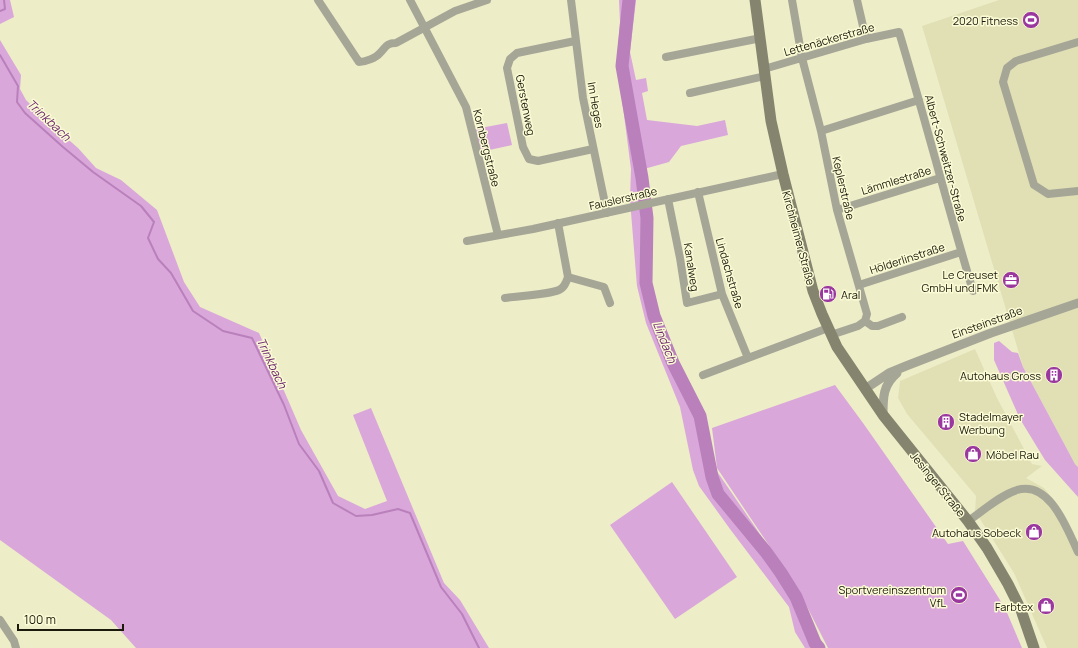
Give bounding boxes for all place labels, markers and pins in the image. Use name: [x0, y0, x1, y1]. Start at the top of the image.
sports icon: 2020 Fitness: [1021, 10, 1041, 30]
place label: 2020 Fitness: [953, 13, 1018, 28]
place label: Le Creuset GmbH und FMK: [922, 267, 998, 295]
office icon: Le Creuset GmbH und FMK: [1001, 270, 1021, 290]
fuel station icon: Aral: [818, 284, 838, 304]
place label: Aral: [841, 287, 860, 302]
building icon: Autohaus Gross: [1044, 365, 1064, 385]
place label: Autohaus Gross: [960, 368, 1041, 383]
place label: Stadelmayer Werbung: [959, 409, 1023, 437]
building icon: Stadelmayer Werbung: [936, 412, 956, 432]
shop icon: Möbel Rau: [963, 444, 983, 464]
place label: Möbel Rau: [986, 447, 1039, 462]
shop icon: Autohaus Sobeck: [1024, 522, 1044, 542]
place label: Autohaus Sobeck: [932, 525, 1022, 540]
place label: Sportvereinszentrum VfL: [838, 582, 946, 610]
sports icon: Sportvereinszentrum VfL: [949, 585, 969, 605]
shop icon: Farbtex: [1036, 596, 1056, 616]
place label: Farbtex: [995, 599, 1033, 614]

